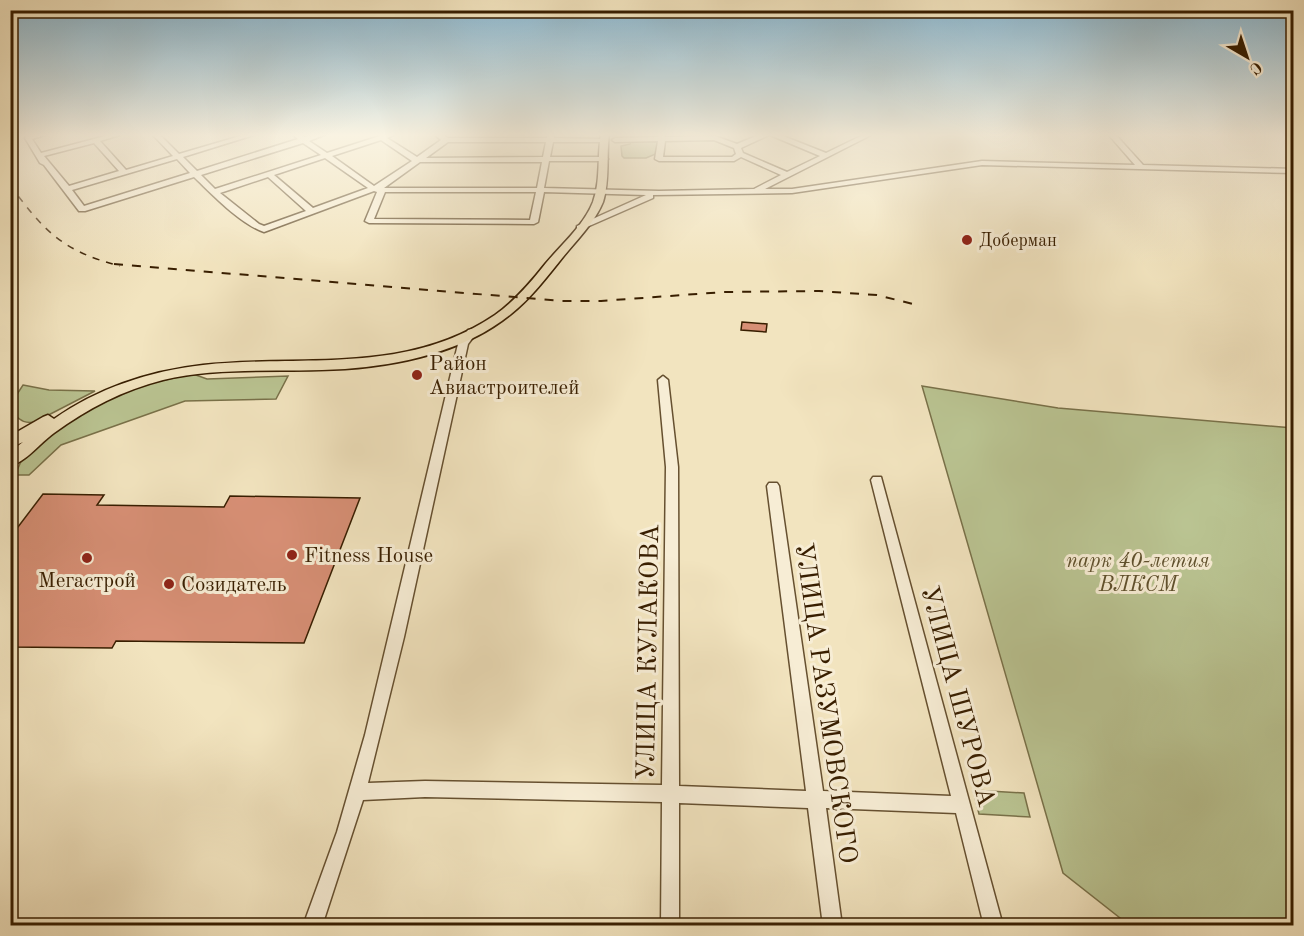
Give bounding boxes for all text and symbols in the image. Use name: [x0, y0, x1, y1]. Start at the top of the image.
north arrow: [1217, 27, 1277, 87]
text: С: [1246, 58, 1264, 77]
place label: Доберман: [979, 232, 1057, 250]
marker: Доберман: [960, 233, 974, 247]
place label: Район Авиастроителей: [429, 354, 580, 399]
marker: Район Авиастроителей: [410, 368, 424, 382]
street label: УЛИЦА КУЛАКОВА: [634, 524, 664, 780]
street label: УЛИЦА РАЗУМОВСКОГО: [790, 541, 860, 865]
place label: Fitness House: [304, 546, 433, 567]
marker: Fitness House: [285, 548, 299, 562]
marker: Мегастрой: [80, 551, 94, 565]
park label: парк 40-летия ВЛКСМ: [1066, 551, 1210, 596]
place label: Мегастрой: [38, 571, 136, 592]
place label: Созидатель: [181, 575, 287, 596]
marker: Созидатель: [162, 577, 176, 591]
street label: УЛИЦА ШУРОВА: [915, 583, 999, 810]

